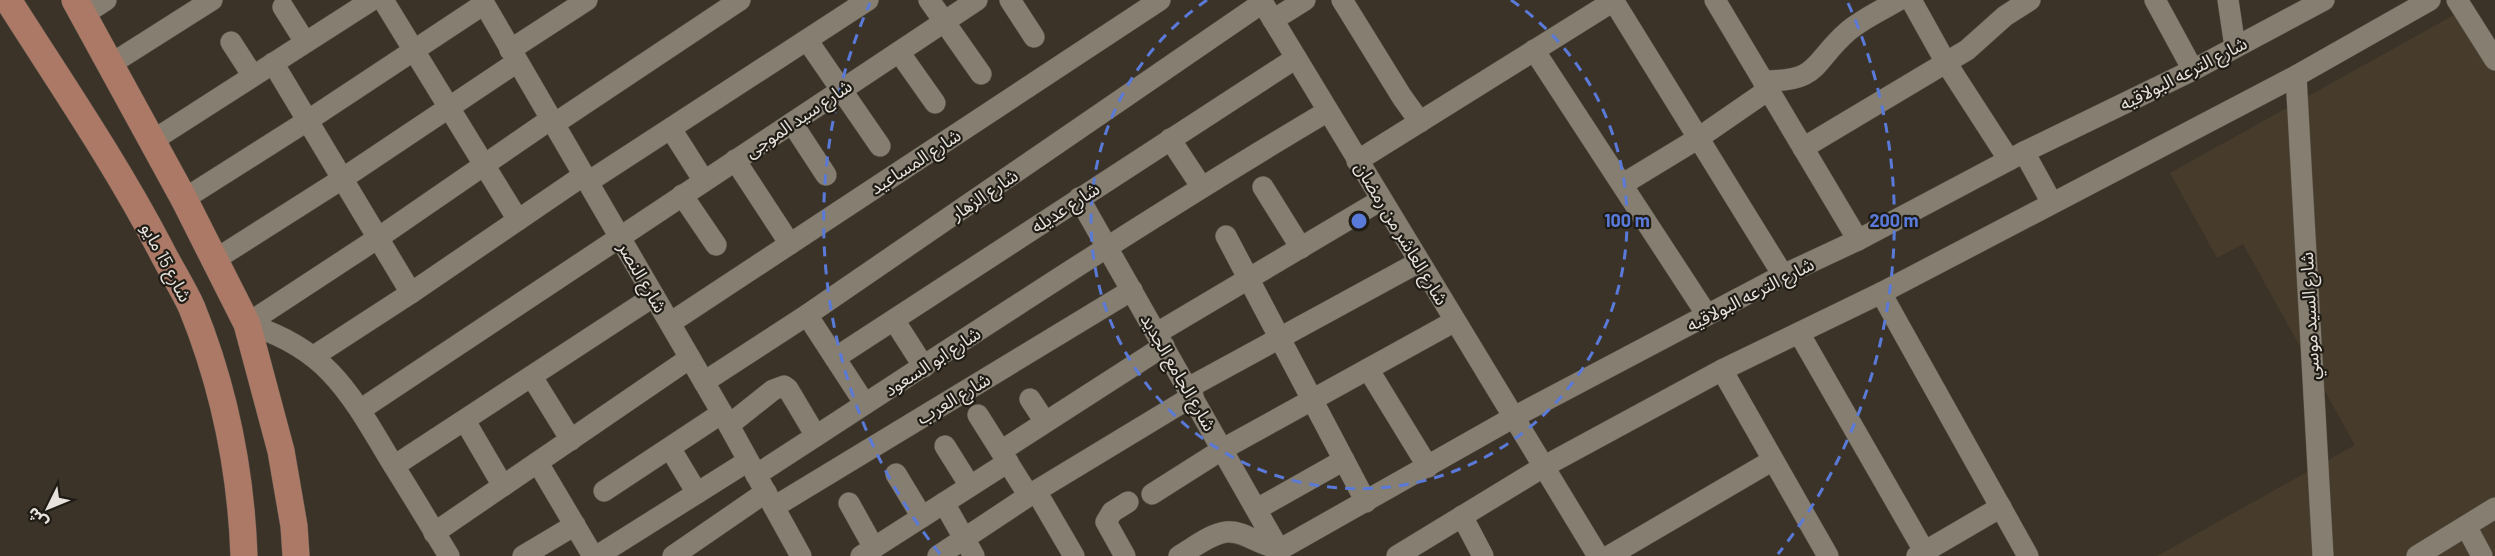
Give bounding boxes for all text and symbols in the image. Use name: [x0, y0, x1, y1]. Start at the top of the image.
street label: شارع الترعه البولاقيه: [2116, 31, 2252, 118]
street label: شارع سيد الموجى: [740, 74, 858, 165]
street label: شارع المساعيد: [865, 123, 967, 202]
street label: شارع العاشر من رمضان: [1347, 157, 1453, 311]
street label: شارع الزهار: [945, 164, 1024, 228]
street label: شارع عديله: [1027, 177, 1105, 241]
text: 100 m: [1604, 209, 1650, 231]
text: 200 m: [1869, 209, 1919, 231]
centre of rings: [1349, 211, 1369, 231]
street label: شارع 15 مايو: [133, 219, 197, 307]
street label: شارع النصر: [610, 237, 672, 318]
street label: شارع السيد موسي: [2295, 251, 2327, 381]
street label: شارع الترعه البولاقيه: [1683, 252, 1819, 339]
street label: شارع الجامع الجديد: [1133, 309, 1222, 437]
street label: شارع ابو السعود: [880, 322, 987, 404]
street label: شارع العرب: [912, 367, 996, 432]
north arrow: [18, 478, 78, 538]
text: ش: [22, 503, 52, 533]

